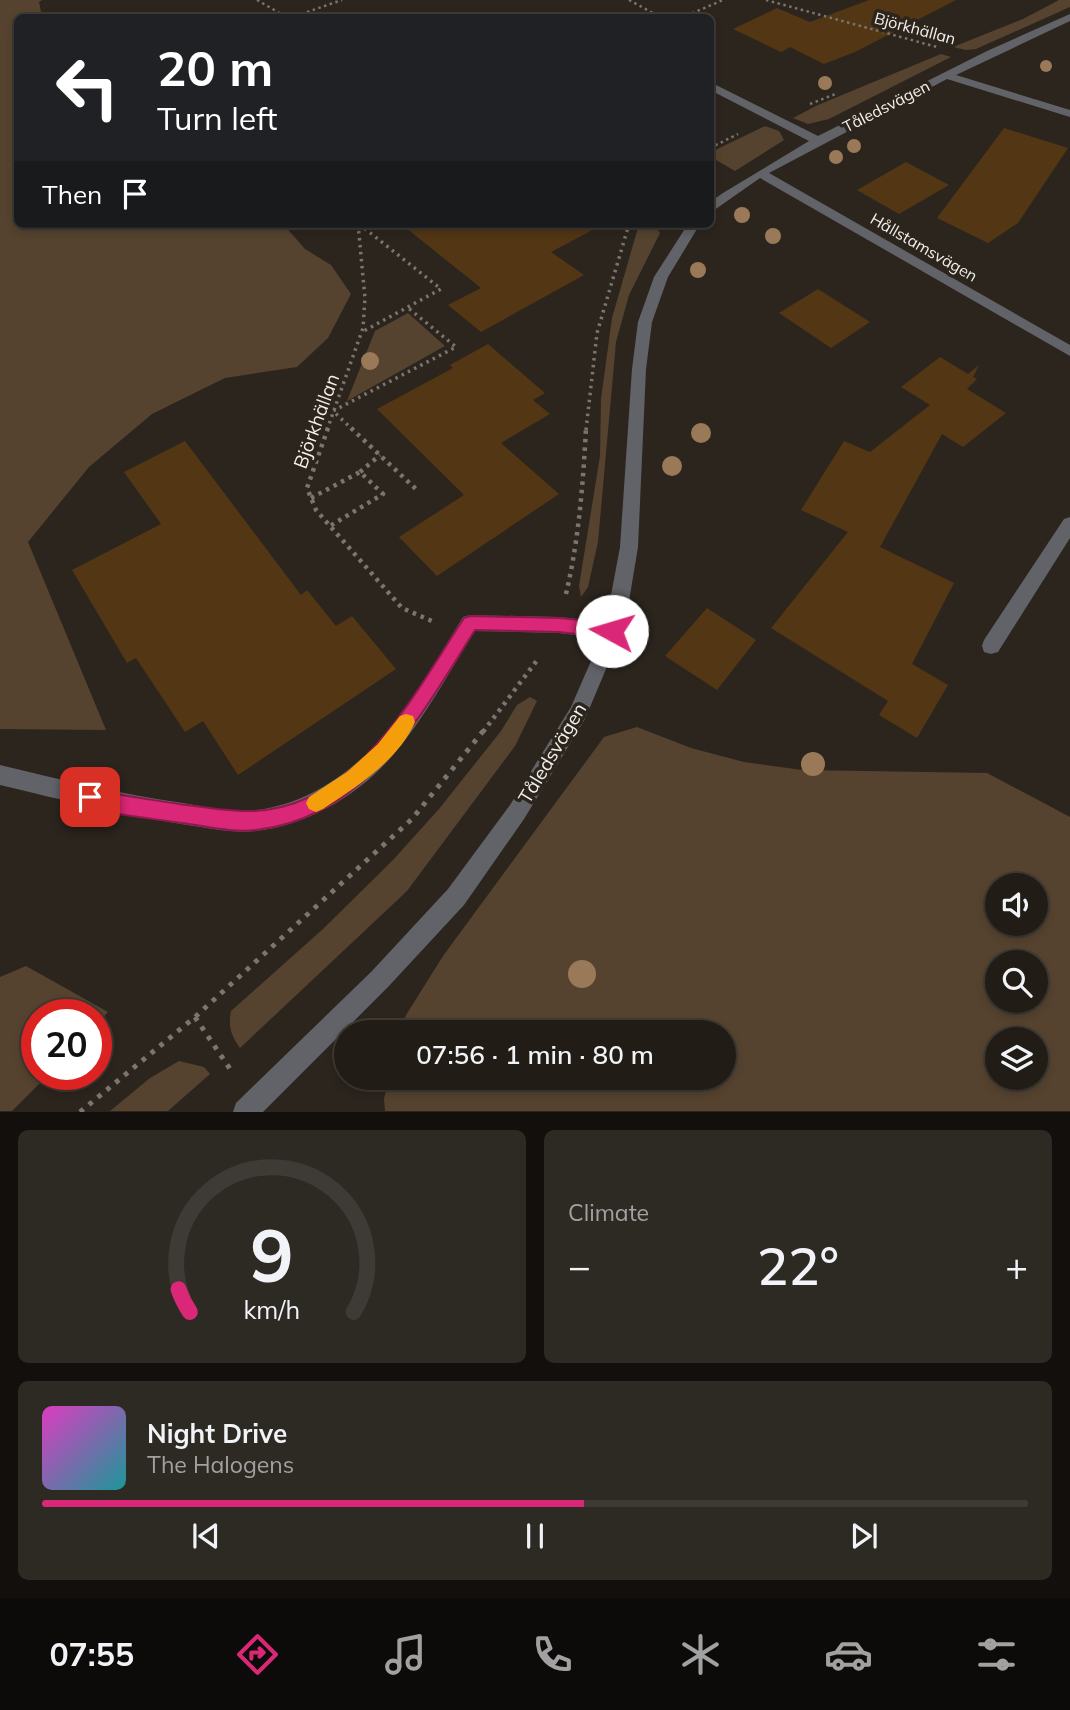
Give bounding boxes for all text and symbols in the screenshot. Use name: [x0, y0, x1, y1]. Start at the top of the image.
street label: Björkhällan: [872, 8, 958, 48]
text: 20 m: [157, 37, 273, 98]
icon: left: [42, 42, 133, 133]
street label: Tåledsvägen: [839, 76, 933, 136]
text: Turn left: [157, 98, 277, 138]
icon: arrive: [116, 175, 154, 213]
text: Then: [42, 178, 102, 211]
street label: Hållstamsvägen: [867, 208, 981, 286]
street label: Björkhällan: [288, 370, 344, 472]
position arrow: [575, 594, 649, 668]
street label: Tåledsvägen: [513, 698, 591, 808]
pin: [60, 767, 120, 827]
icon: arrive: [71, 778, 109, 816]
map controls: [985, 873, 1048, 1090]
button: sound: [985, 873, 1048, 936]
button: search: [985, 950, 1048, 1013]
speed limit sign: 20: [21, 999, 112, 1090]
button: layers: [985, 1027, 1048, 1090]
text: 07:56 · 1 min · 80 m: [416, 1038, 654, 1071]
text: Climate: [568, 1198, 649, 1227]
text: 9: [250, 1210, 294, 1301]
text: 22°: [757, 1233, 839, 1298]
text: −: [568, 1242, 591, 1290]
text: +: [1005, 1242, 1028, 1290]
text: km/h: [244, 1294, 300, 1325]
text: Night Drive: [147, 1417, 287, 1450]
text: The Halogens: [147, 1450, 294, 1479]
icon: previous: [187, 1517, 225, 1555]
icon: pause: [516, 1517, 554, 1555]
icon: next: [845, 1517, 883, 1555]
icon: directions: [233, 1630, 282, 1679]
icon: music: [381, 1630, 430, 1679]
icon: phone: [528, 1630, 577, 1679]
icon: climate: [676, 1630, 725, 1679]
icon: car: [824, 1630, 873, 1679]
icon: filters: [972, 1630, 1021, 1679]
text: 07:55: [49, 1634, 134, 1674]

